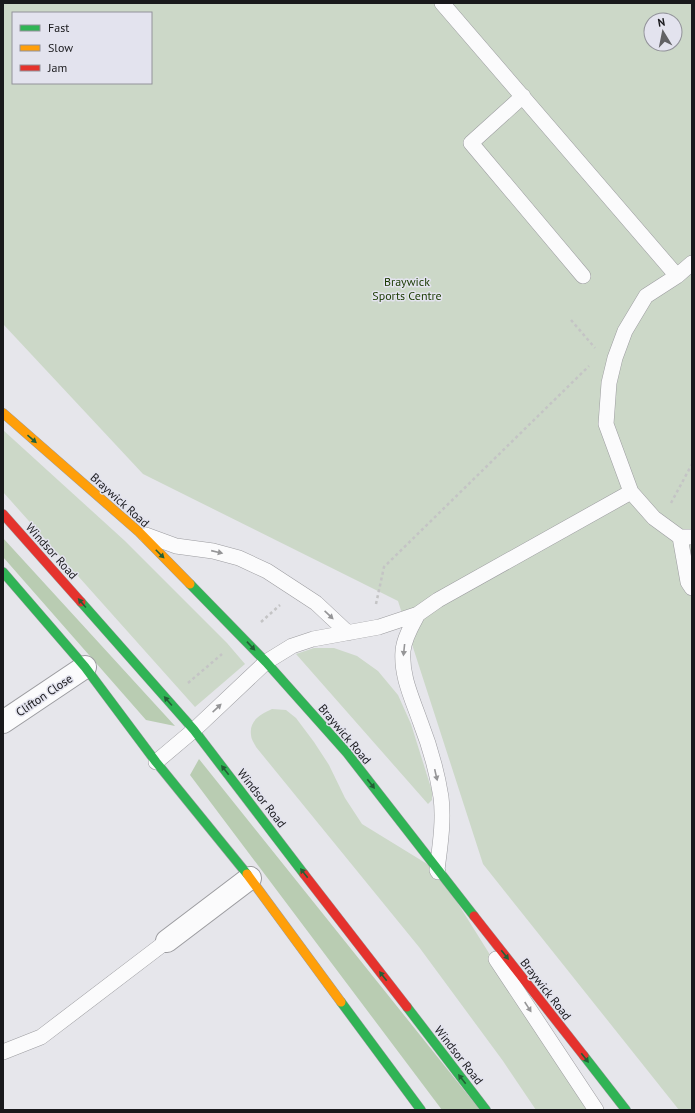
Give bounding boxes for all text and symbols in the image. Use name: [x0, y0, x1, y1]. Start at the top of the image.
legend: [12, 12, 152, 84]
north arrow: [643, 12, 683, 52]
text: N: [656, 15, 666, 30]
text: Fast: [48, 20, 69, 35]
text: Slow: [48, 40, 73, 55]
text: Jam: [47, 60, 67, 75]
park label: Braywick Sports Centre: [372, 274, 442, 303]
one-way arrow: [27, 434, 38, 443]
street label: Braywick Road: [87, 470, 153, 530]
street label: Windsor Road: [23, 520, 81, 582]
one-way arrow: [155, 549, 165, 559]
one-way arrow: [211, 549, 223, 555]
one-way arrow: [77, 598, 87, 608]
one-way arrow: [324, 610, 334, 620]
one-way arrow: [247, 641, 256, 651]
one-way arrow: [401, 644, 408, 656]
street label: Clifton Close: [13, 671, 75, 719]
one-way arrow: [163, 695, 172, 706]
street label: Braywick Road: [315, 701, 375, 767]
one-way arrow: [212, 703, 222, 713]
one-way arrow: [220, 764, 229, 775]
street label: Windsor Road: [234, 766, 290, 830]
one-way arrow: [433, 769, 439, 781]
one-way arrow: [366, 778, 375, 789]
one-way arrow: [300, 868, 308, 878]
one-way arrow: [500, 950, 509, 961]
street label: Braywick Road: [517, 955, 575, 1023]
one-way arrow: [379, 971, 387, 981]
one-way arrow: [524, 1002, 532, 1013]
street label: Windsor Road: [431, 1023, 487, 1087]
one-way arrow: [581, 1052, 589, 1063]
one-way arrow: [458, 1074, 467, 1085]

